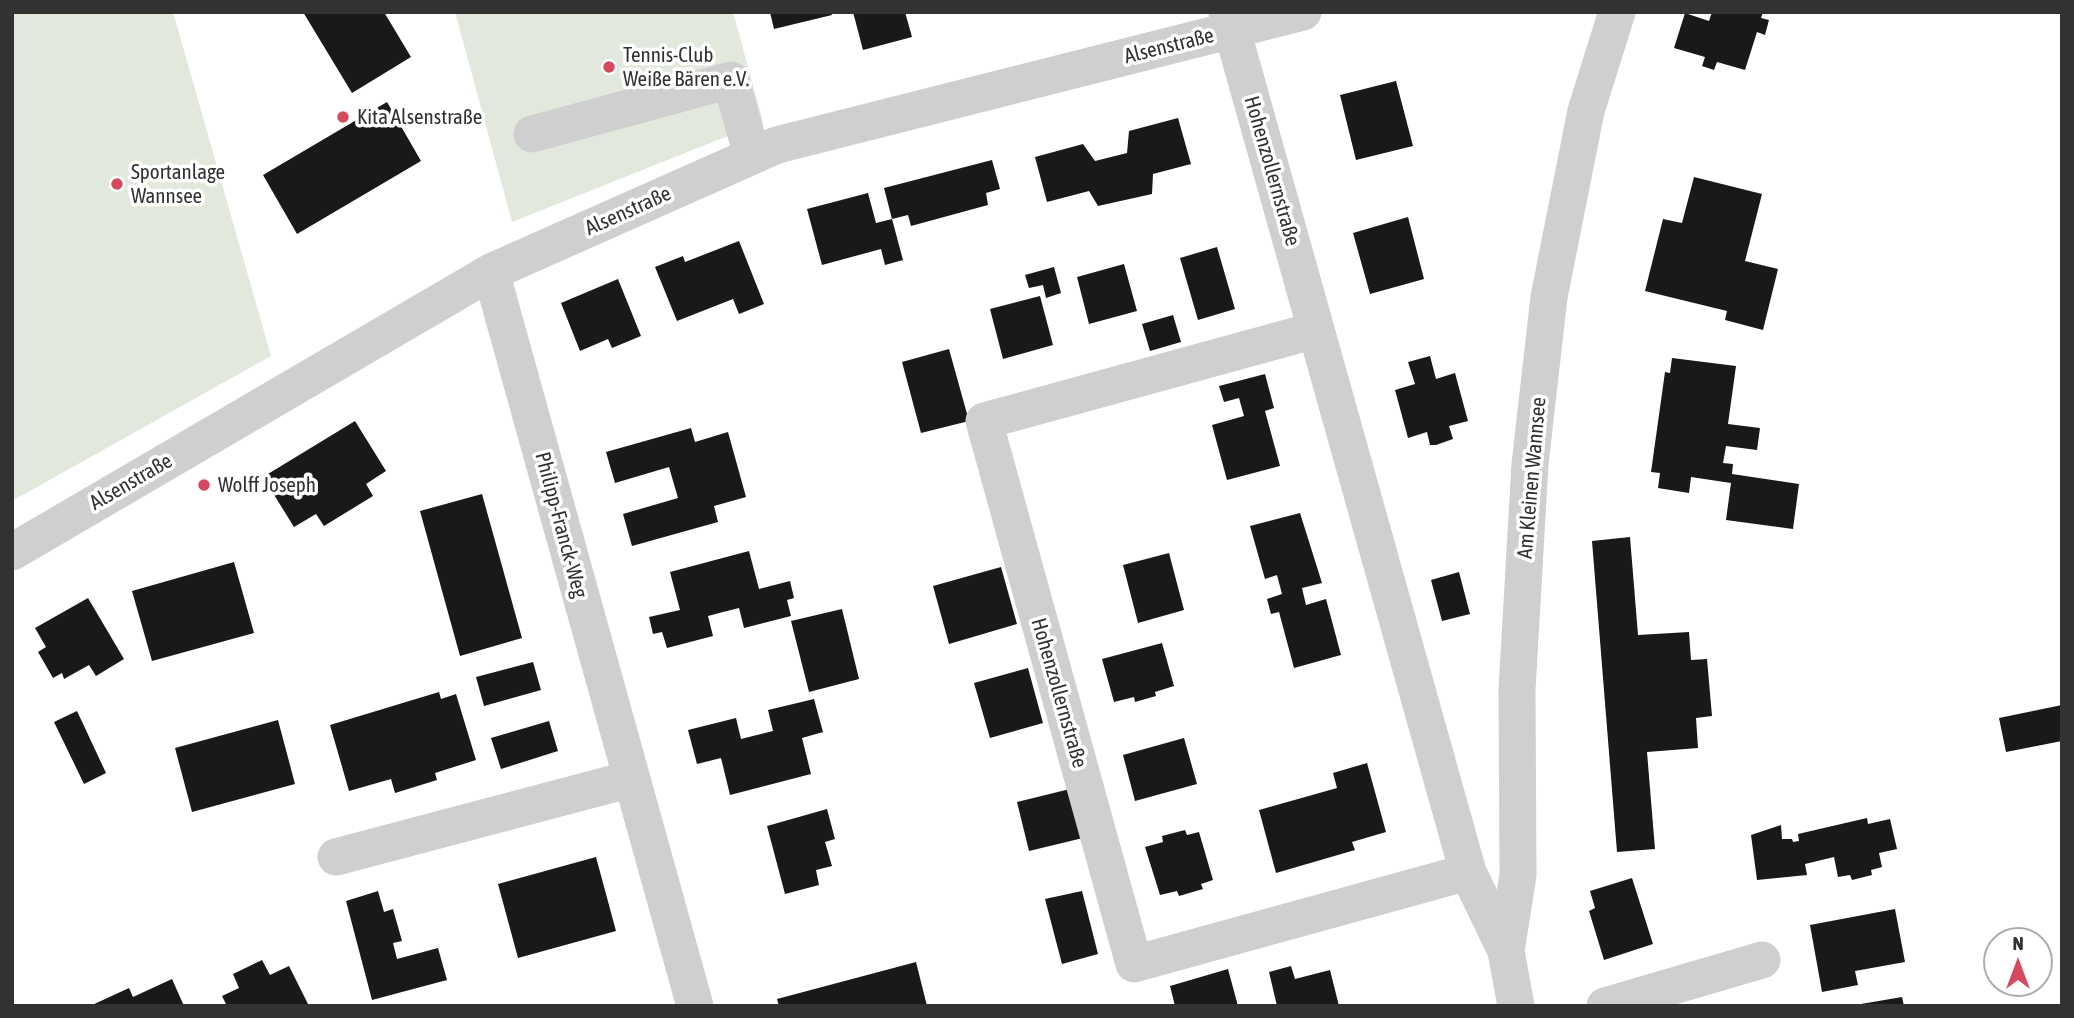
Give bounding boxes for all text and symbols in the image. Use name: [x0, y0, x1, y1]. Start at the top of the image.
street label: Alsenstraße: [1122, 23, 1216, 69]
place label: Tennis-Club Weiße Bären e.V.: [623, 42, 749, 92]
marker: Tennis-Club Weiße Bären e.V.: [601, 59, 617, 75]
street label: Hohenzollernstraße: [1239, 93, 1305, 249]
place label: Kita Alsenstraße: [357, 104, 482, 130]
marker: Kita Alsenstraße: [335, 109, 351, 125]
place label: Sportanlage Wannsee: [131, 159, 225, 209]
marker: Sportanlage Wannsee: [109, 176, 125, 192]
street label: Alsenstraße: [581, 181, 675, 241]
street label: Am Kleinen Wannsee: [1512, 396, 1552, 560]
street label: Alsenstraße: [85, 448, 177, 516]
street label: Philipp-Franck-Weg: [529, 449, 593, 601]
place label: Wolff Joseph: [218, 472, 316, 498]
marker: Wolff Joseph: [196, 477, 212, 493]
street label: Hohenzollernstraße: [1026, 615, 1092, 771]
north arrow: [1983, 927, 2053, 997]
text: N: [2012, 932, 2024, 954]

